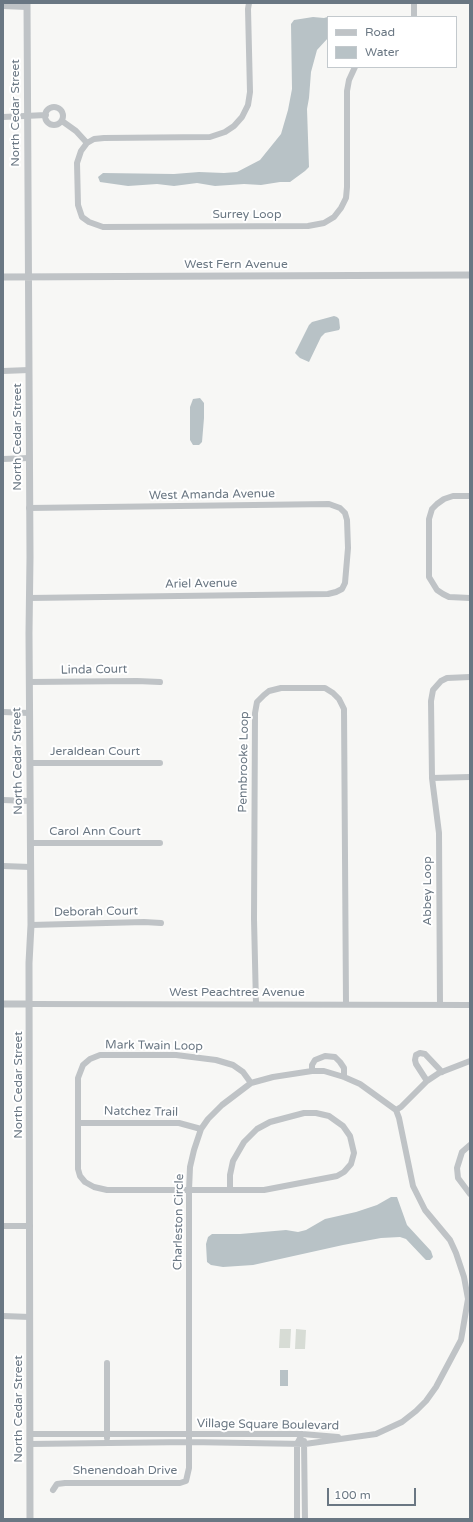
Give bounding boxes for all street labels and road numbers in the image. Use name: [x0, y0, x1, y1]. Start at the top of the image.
street label: North Cedar Street: [9, 59, 23, 167]
street label: Surrey Loop: [213, 208, 281, 222]
street label: West Fern Avenue: [184, 258, 288, 272]
street label: North Cedar Street: [11, 383, 25, 491]
street label: West Amanda Avenue: [149, 487, 275, 503]
street label: Ariel Avenue: [165, 576, 237, 592]
street label: Linda Court: [61, 662, 127, 678]
street label: North Cedar Street: [10, 707, 26, 815]
street label: Pennbrooke Loop: [236, 711, 252, 813]
street label: Jeraldean Court: [50, 745, 140, 759]
street label: Carol Ann Court: [49, 825, 141, 839]
street label: Abbey Loop: [421, 856, 435, 926]
street label: Deborah Court: [54, 904, 138, 920]
street label: West Peachtree Avenue: [169, 986, 305, 1000]
street label: North Cedar Street: [12, 1031, 26, 1139]
street label: Mark Twain Loop: [105, 1038, 203, 1054]
street label: Natchez Trail: [104, 1104, 178, 1120]
street label: Charleston Circle: [171, 1174, 187, 1270]
street label: North Cedar Street: [12, 1355, 26, 1463]
street label: Village Square Boulevard: [197, 1417, 339, 1433]
street label: Shenendoah Drive: [73, 1464, 177, 1478]

